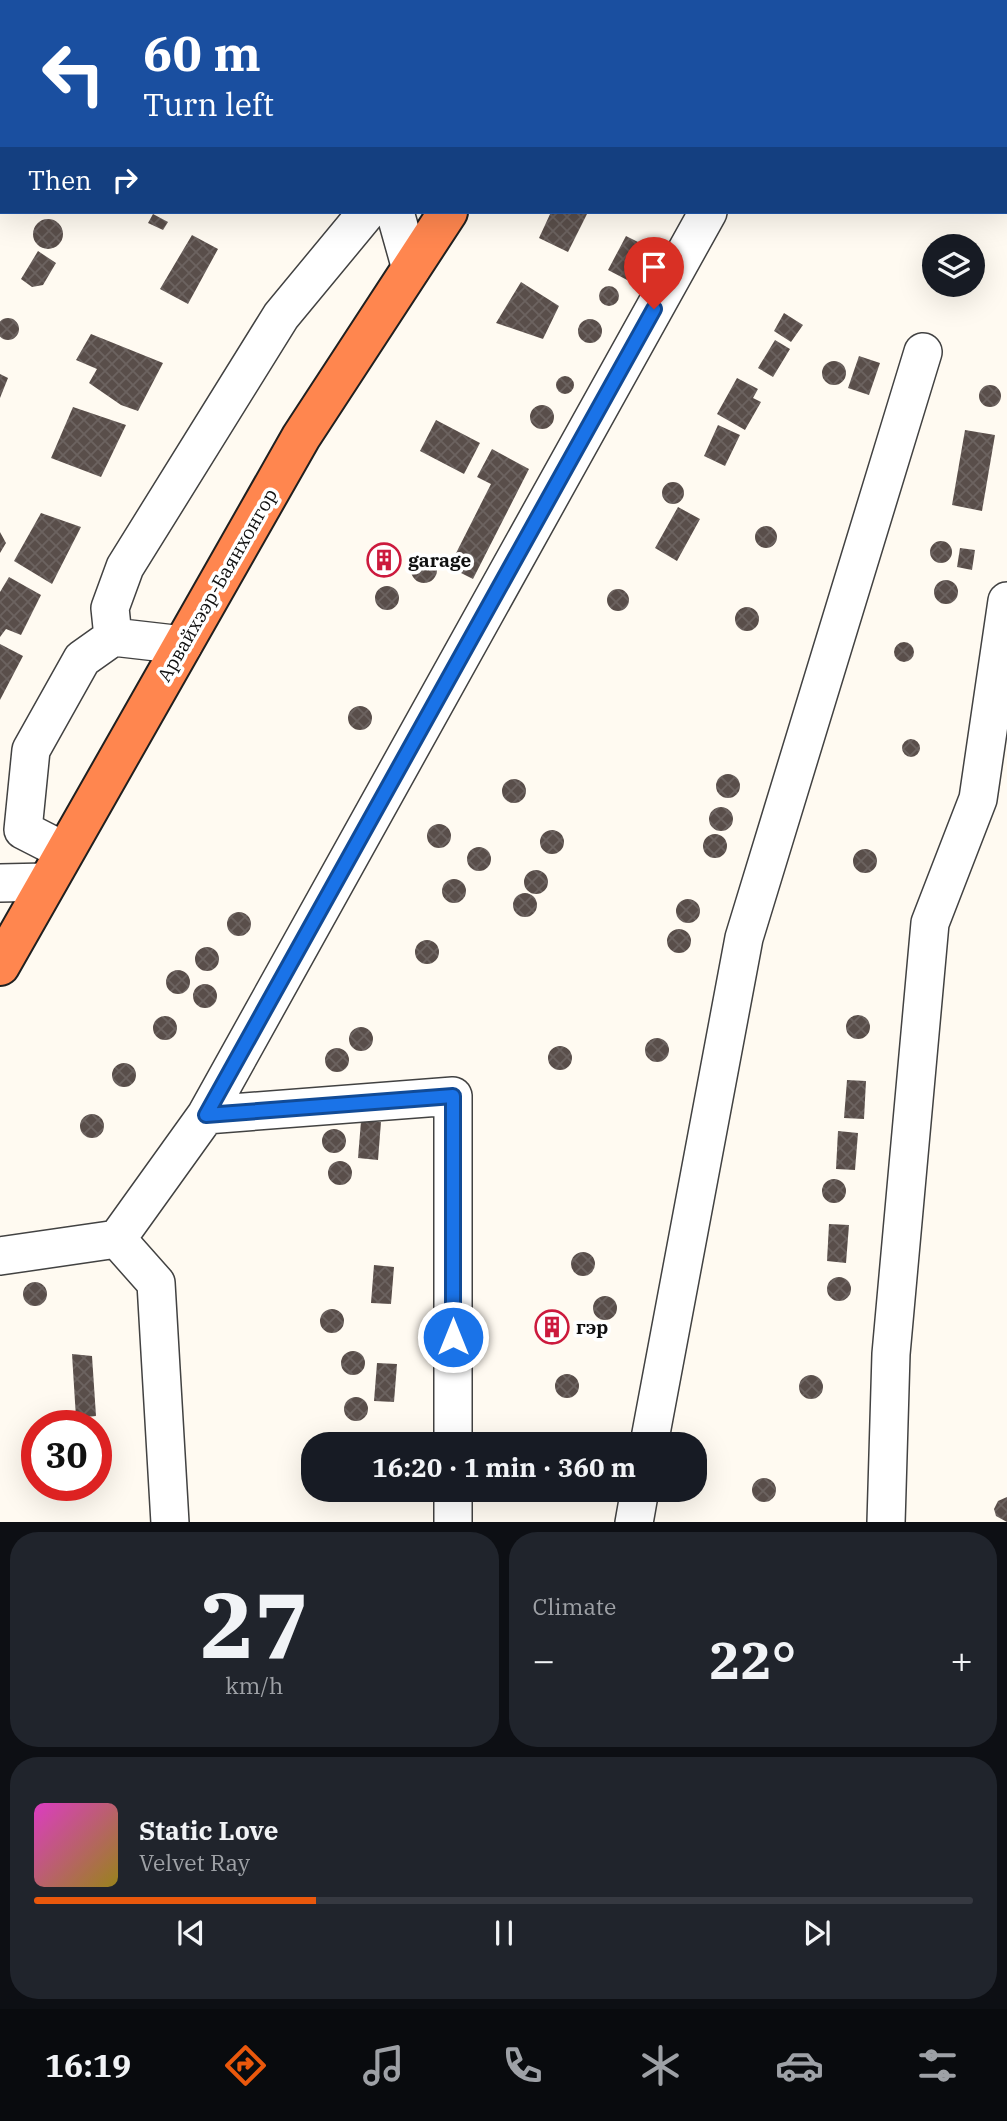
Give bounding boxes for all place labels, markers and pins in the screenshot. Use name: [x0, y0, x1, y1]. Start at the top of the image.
pin: [624, 237, 684, 309]
building icon: garage: [365, 541, 403, 579]
place label: garage: [408, 548, 471, 572]
building icon: гэр: [533, 1308, 571, 1346]
place label: гэр: [576, 1315, 608, 1339]

